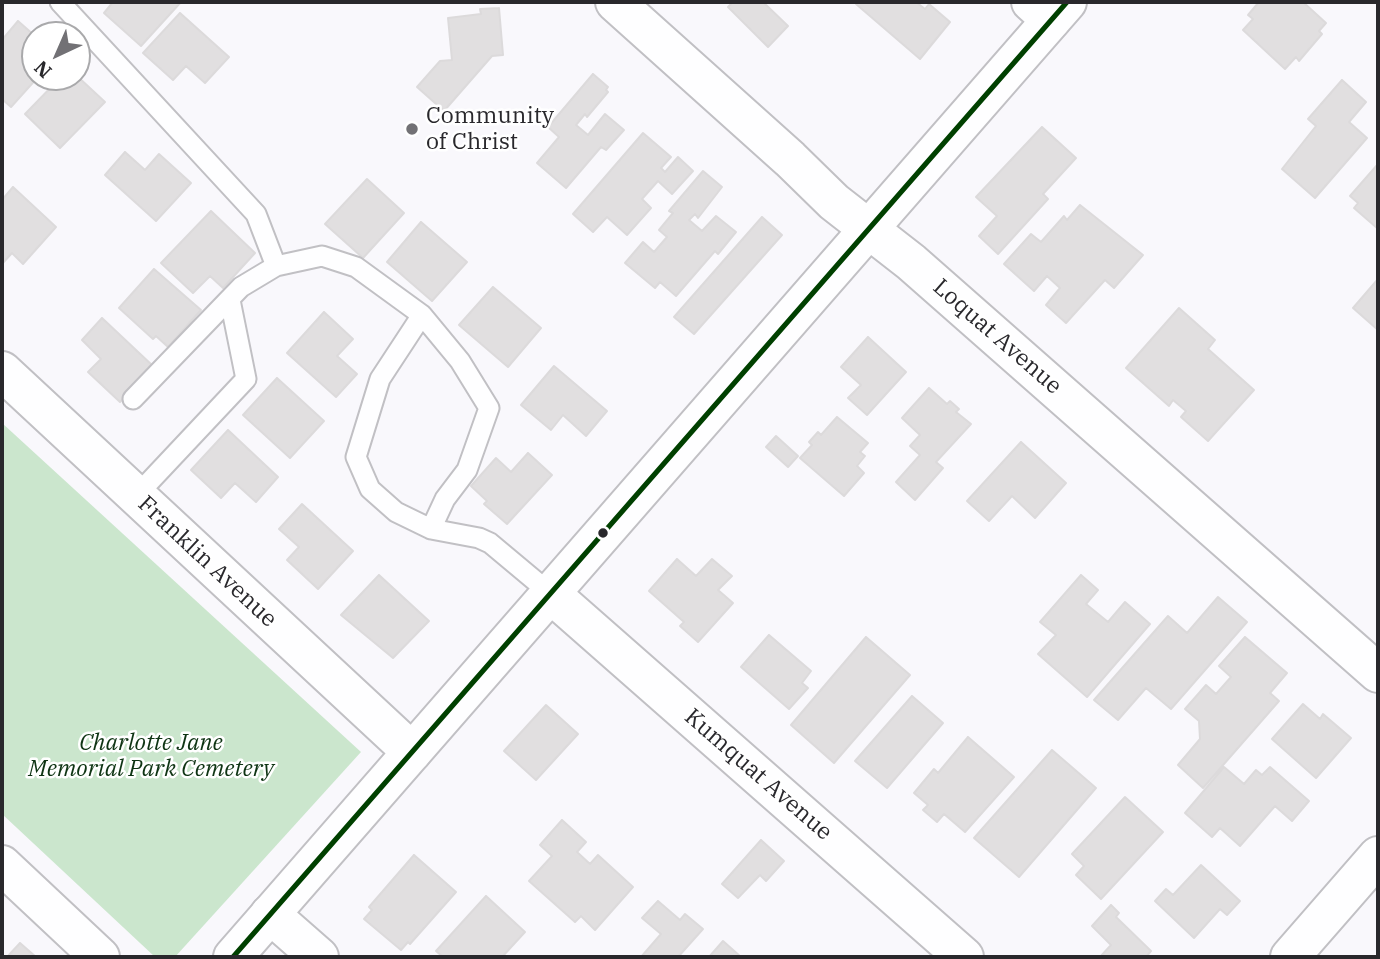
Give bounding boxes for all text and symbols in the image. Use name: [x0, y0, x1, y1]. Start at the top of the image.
north arrow: [21, 21, 91, 91]
text: N: [29, 56, 57, 84]
place label: Community of Christ: [426, 102, 554, 156]
marker: Community of Christ: [404, 121, 420, 137]
street label: Loquat Avenue: [927, 274, 1067, 400]
street label: Franklin Avenue: [132, 491, 282, 633]
unlabelled marker: [596, 526, 610, 540]
street label: Kumquat Avenue: [679, 703, 837, 847]
park label: Charlotte Jane Memorial Park Cemetery: [28, 729, 274, 783]

